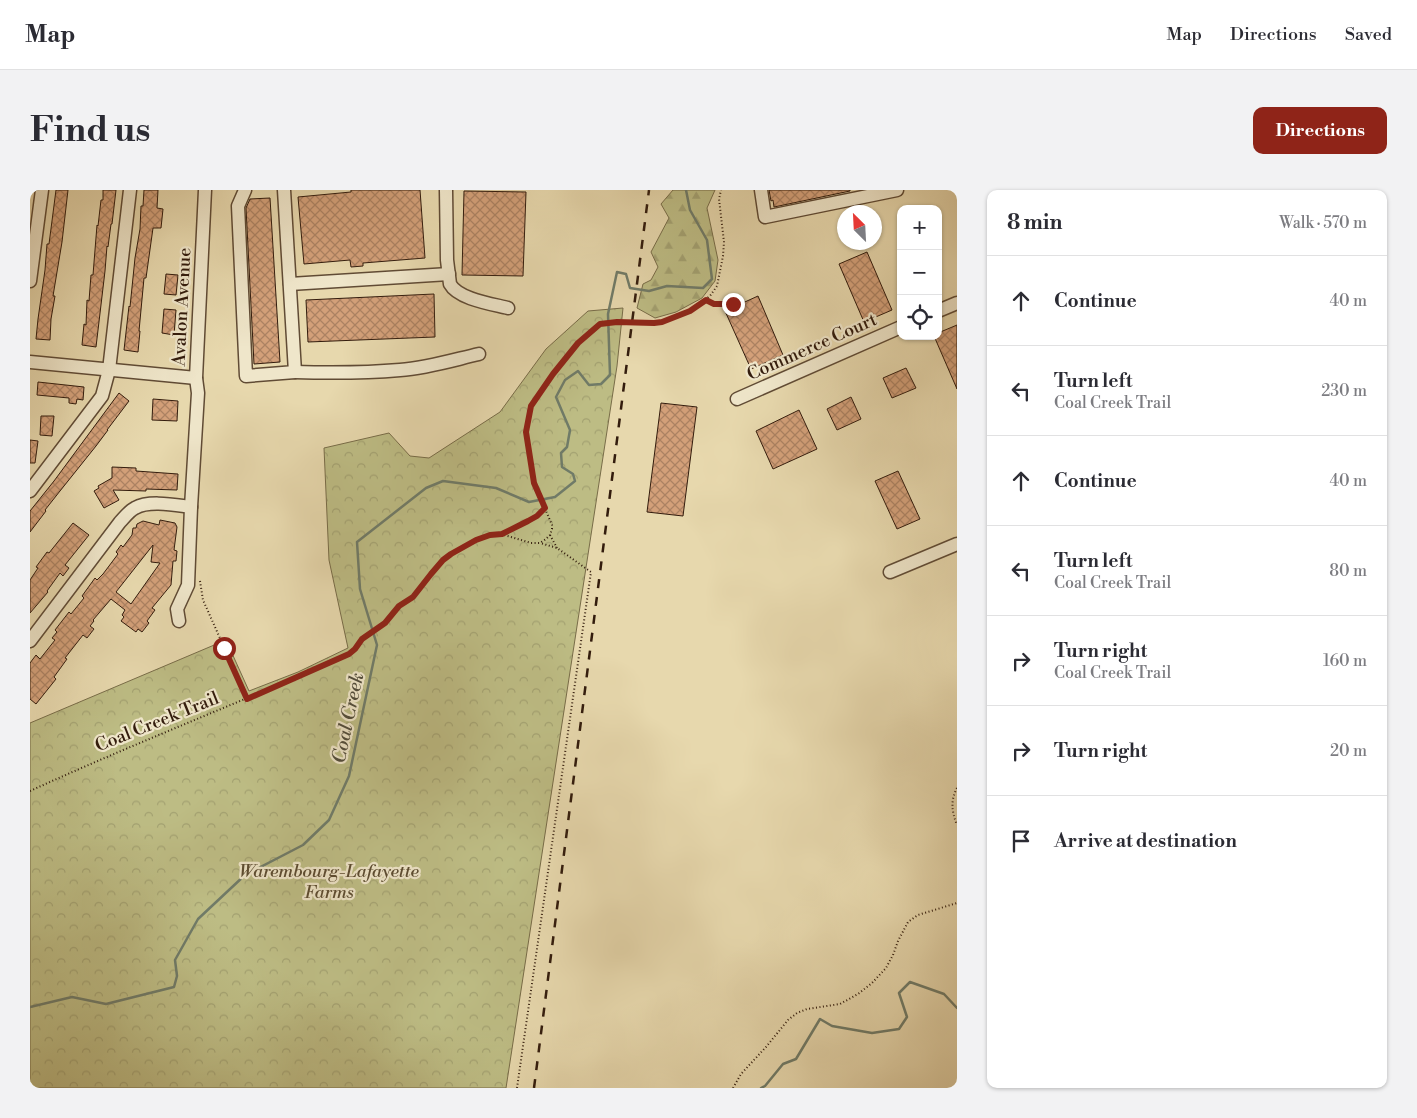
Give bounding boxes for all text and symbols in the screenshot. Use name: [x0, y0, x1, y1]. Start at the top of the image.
text: Map: [25, 20, 75, 50]
text: Map: [1166, 23, 1202, 46]
text: Directions: [1230, 23, 1317, 46]
text: Saved: [1345, 23, 1392, 46]
button: Directions: [1253, 107, 1387, 154]
text: Find us: [30, 109, 150, 152]
north arrow: [837, 205, 882, 250]
map controls: [897, 205, 942, 340]
button: +: [897, 205, 942, 250]
text: 8 min: [1007, 210, 1062, 236]
text: Walk · 570 m: [1279, 213, 1367, 233]
street label: Avalon Avenue: [167, 247, 197, 368]
button: −: [897, 250, 942, 295]
icon: ahead: [1007, 287, 1035, 315]
text: Continue: [1054, 289, 1137, 313]
text: 40 m: [1330, 291, 1367, 311]
route end: [722, 293, 745, 316]
button: locate: [897, 295, 942, 340]
street label: Commerce Court: [743, 308, 881, 386]
text: Turn left: [1054, 369, 1133, 393]
icon: left: [1007, 377, 1035, 405]
text: 230 m: [1321, 381, 1367, 401]
text: Coal Creek Trail: [1054, 393, 1171, 413]
icon: ahead: [1007, 467, 1035, 495]
text: Continue: [1054, 469, 1137, 493]
text: 40 m: [1330, 471, 1367, 491]
text: Turn left: [1054, 549, 1133, 573]
icon: left: [1007, 557, 1035, 585]
text: 80 m: [1329, 561, 1367, 581]
text: Coal Creek Trail: [1054, 573, 1171, 593]
route start: [213, 637, 236, 660]
text: Turn right: [1054, 639, 1147, 663]
icon: right: [1007, 647, 1035, 675]
text: 160 m: [1323, 651, 1367, 671]
text: Coal Creek Trail: [1054, 663, 1171, 683]
water label: Coal Creek: [327, 670, 369, 766]
street label: Coal Creek Trail: [92, 686, 223, 757]
icon: right: [1007, 737, 1035, 765]
text: Turn right: [1054, 739, 1147, 763]
text: 20 m: [1330, 741, 1367, 761]
icon: arrive: [1007, 827, 1035, 855]
text: Arrive at destination: [1054, 829, 1237, 853]
park label: Warembourg-Lafayette Farms: [239, 860, 420, 904]

